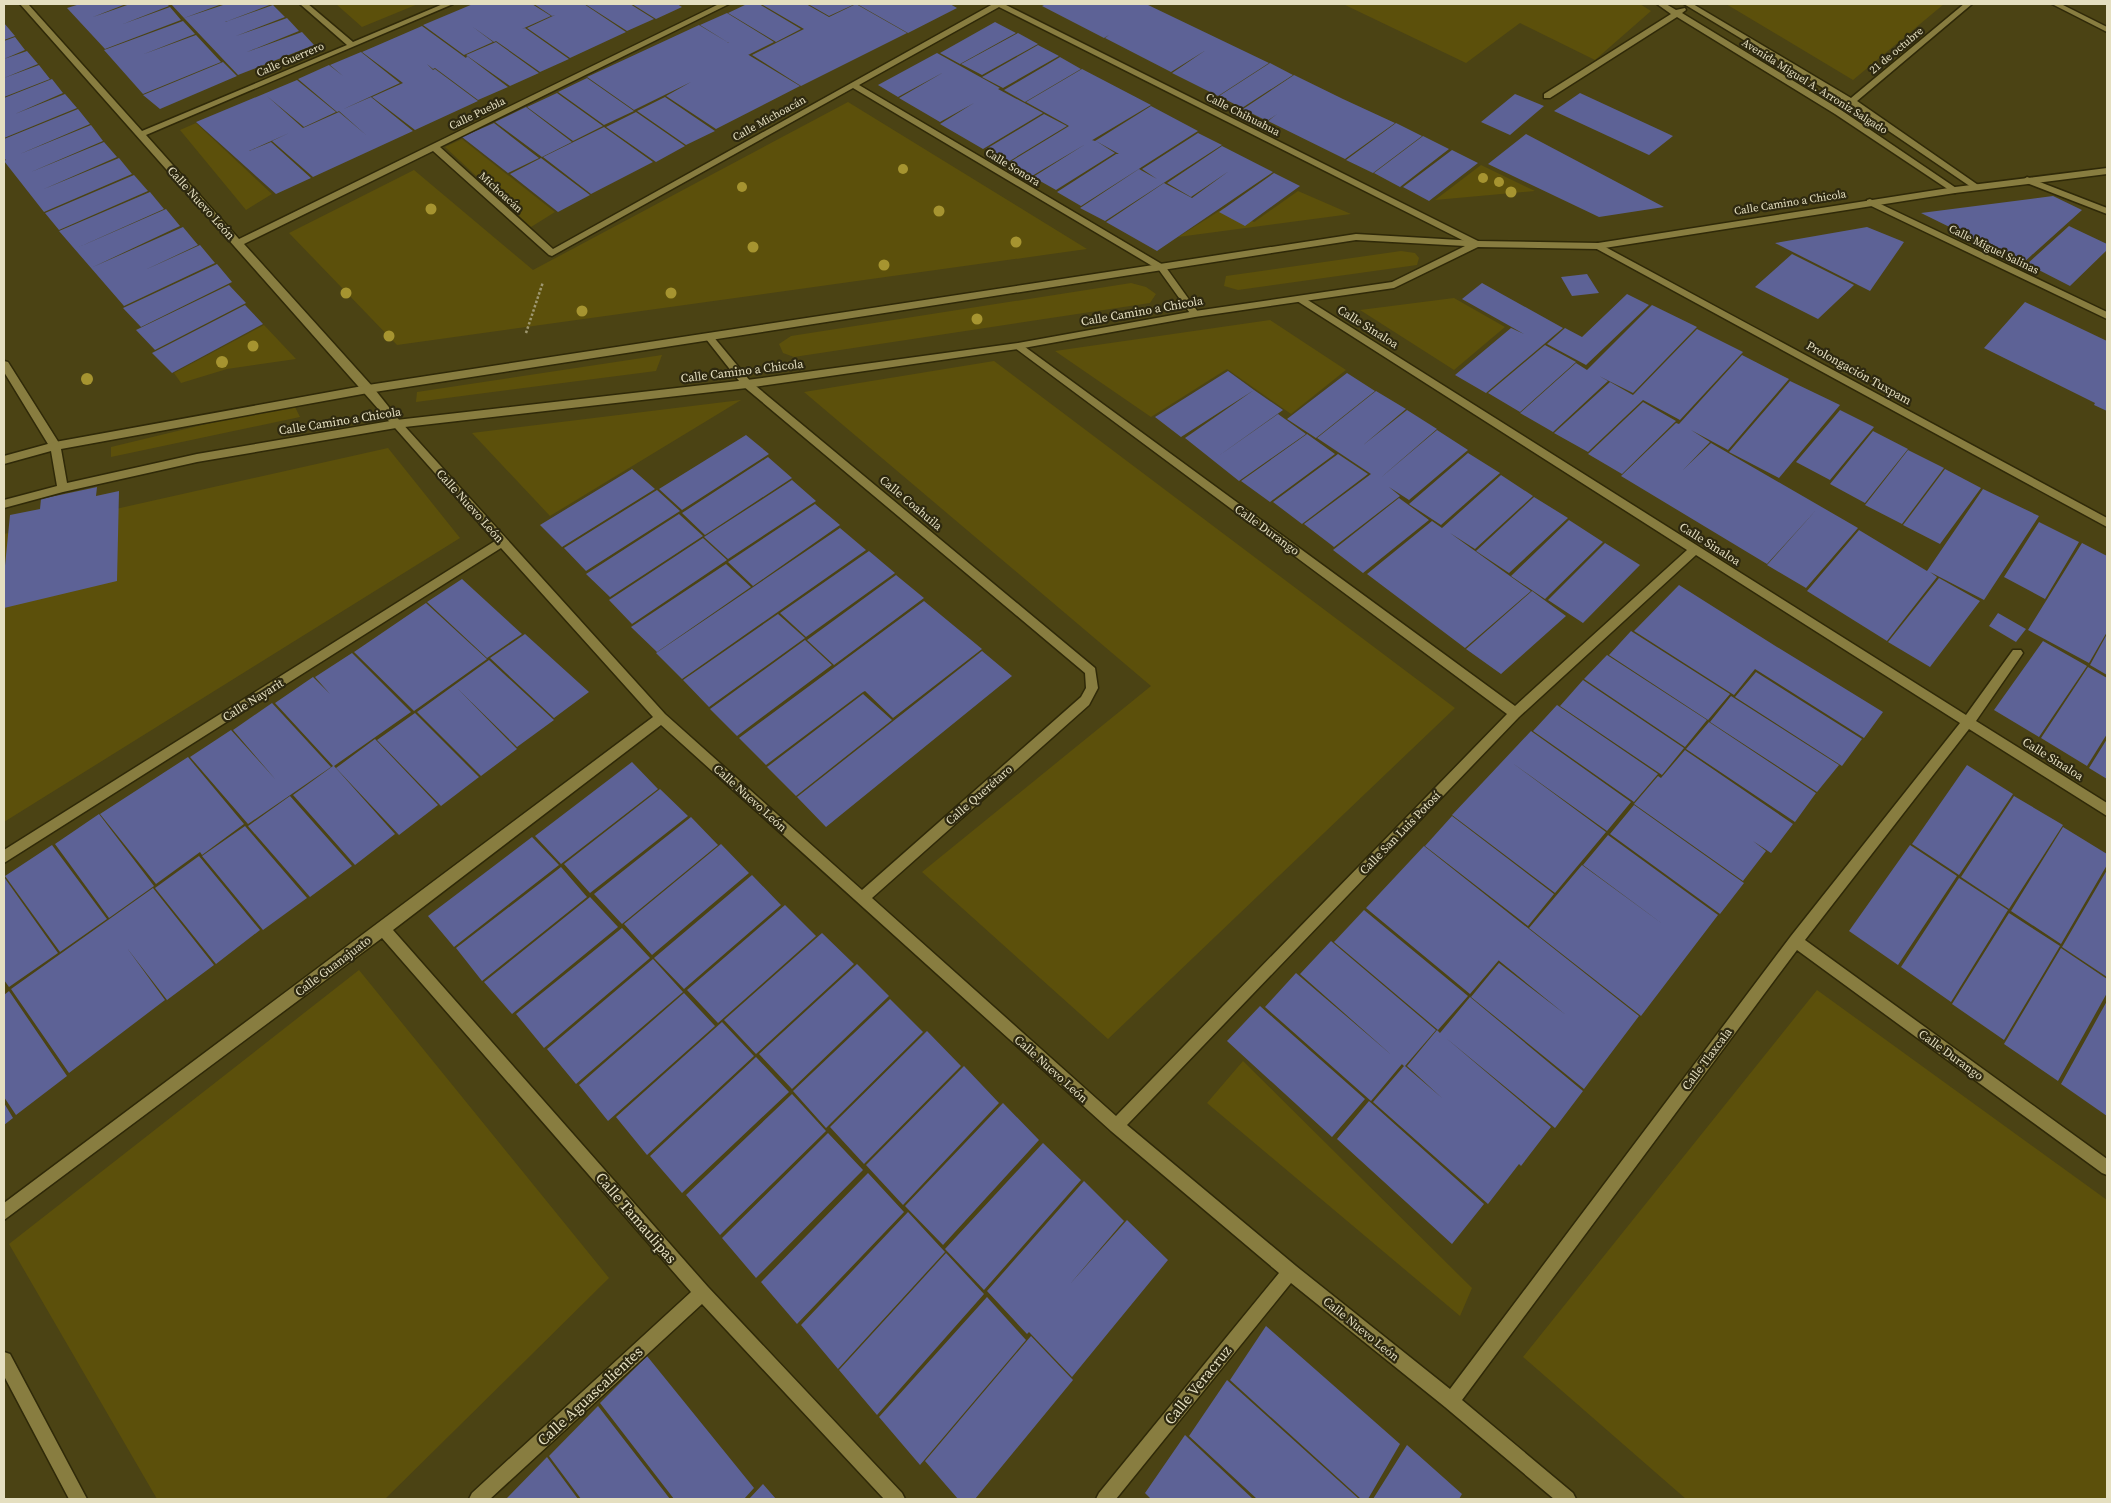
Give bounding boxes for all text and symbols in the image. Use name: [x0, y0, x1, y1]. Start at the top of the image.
street label: 21 de octubre: [1866, 23, 1927, 77]
street label: Avenida Miguel A. Arroniz Salgado: [1739, 35, 1891, 138]
street label: Calle Guerrero: [254, 38, 326, 80]
street label: Calle Chihuahua: [1203, 89, 1283, 140]
street label: Calle Michoacán: [730, 92, 809, 145]
street label: Calle Puebla: [447, 93, 508, 133]
street label: Calle Sonora: [982, 145, 1043, 190]
street label: Calle Nuevo León: [164, 163, 238, 243]
street label: Michoacán: [475, 169, 526, 216]
street label: Calle Camino a Chicola: [1733, 186, 1848, 219]
street label: Calle Miguel Salinas: [1946, 221, 2042, 278]
street label: Calle Camino a Chicola: [1080, 292, 1205, 330]
street label: Calle Sinaloa: [1334, 302, 1402, 353]
street label: Prolongación Tuxpam: [1804, 337, 1914, 409]
street label: Calle Camino a Chicola: [680, 355, 805, 386]
street label: Calle Camino a Chicola: [278, 403, 403, 439]
street label: Calle Nuevo León: [433, 466, 507, 546]
street label: Calle Coahuila: [876, 472, 946, 535]
street label: Calle Durango: [1231, 501, 1303, 559]
street label: Calle Sinaloa: [1676, 519, 1744, 570]
street label: Calle Nayarit: [220, 675, 287, 725]
street label: Calle Sinaloa: [2019, 734, 2087, 785]
street label: Calle Nuevo León: [710, 761, 790, 835]
street label: Calle Querétaro: [942, 761, 1016, 829]
street label: Calle San Luis Potosí: [1356, 788, 1444, 878]
street label: Calle Guanajuato: [292, 932, 375, 1000]
street label: Calle Tlaxcala: [1678, 1024, 1736, 1093]
street label: Calle Durango: [1915, 1026, 1987, 1084]
street label: Calle Nuevo León: [1011, 1032, 1091, 1106]
street label: Calle Tamaulipas: [591, 1168, 682, 1268]
street label: Calle Nuevo León: [1320, 1293, 1402, 1365]
street label: Calle Veracruz: [1159, 1340, 1236, 1429]
street label: Calle Aguascalientes: [532, 1341, 647, 1450]

